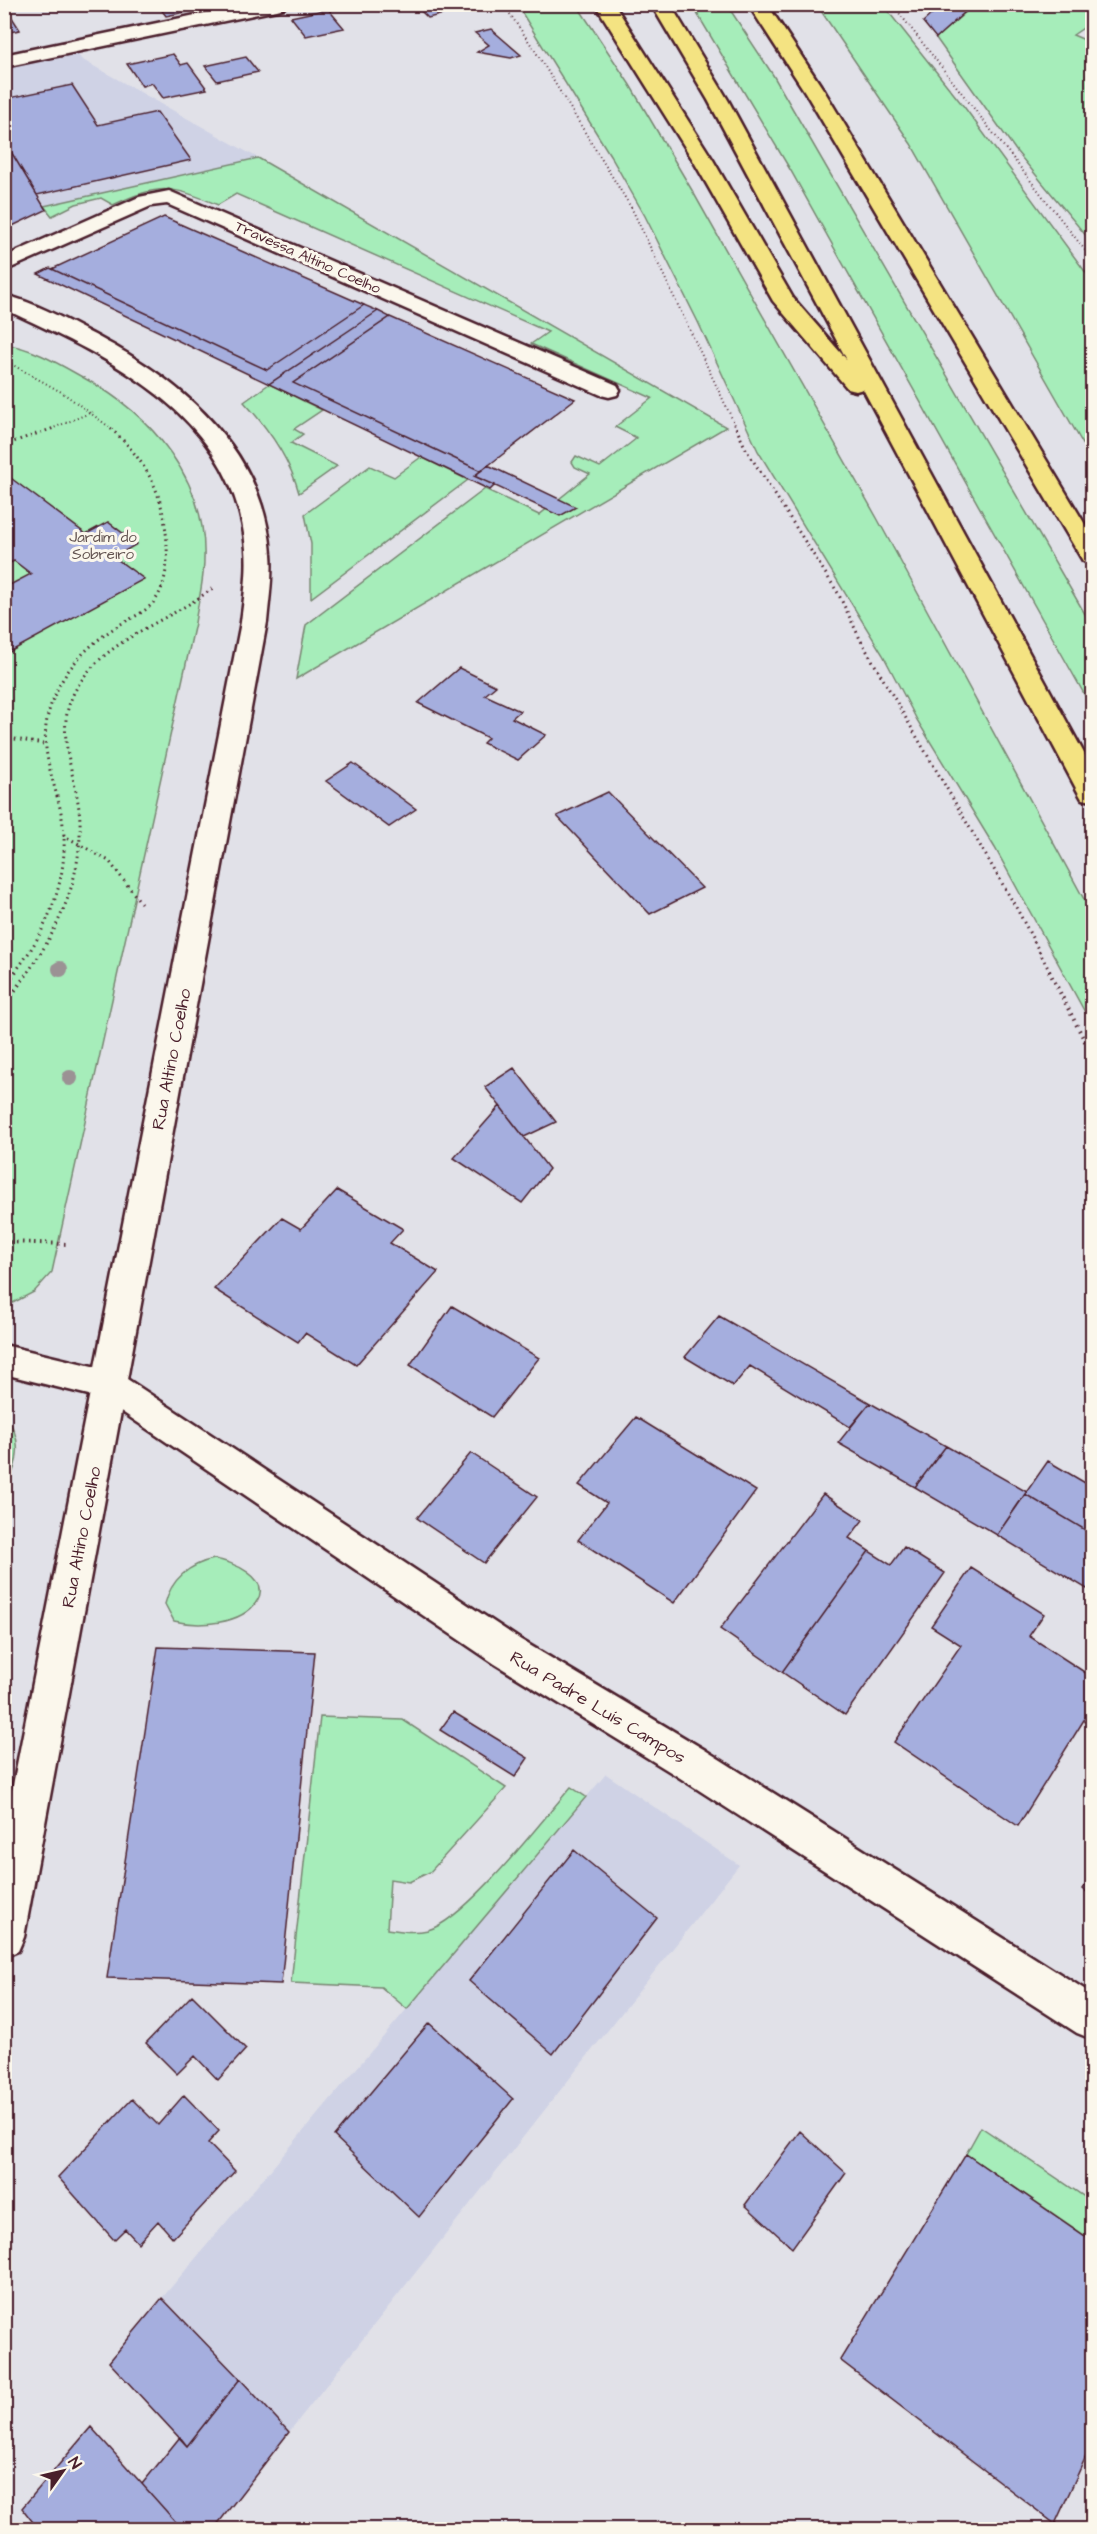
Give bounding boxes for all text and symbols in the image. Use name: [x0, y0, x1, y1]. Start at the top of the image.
street label: Travessa Altino Coelho: [232, 216, 385, 299]
park label: Jardim do Sobreiro: [69, 527, 137, 565]
street label: Rua Altino Coelho: [146, 986, 197, 1132]
street label: Rua Altino Coelho: [56, 1464, 107, 1610]
street label: Rua Padre Luís Campos: [505, 1645, 690, 1770]
north arrow: [33, 2441, 93, 2501]
text: N: [63, 2453, 87, 2473]

